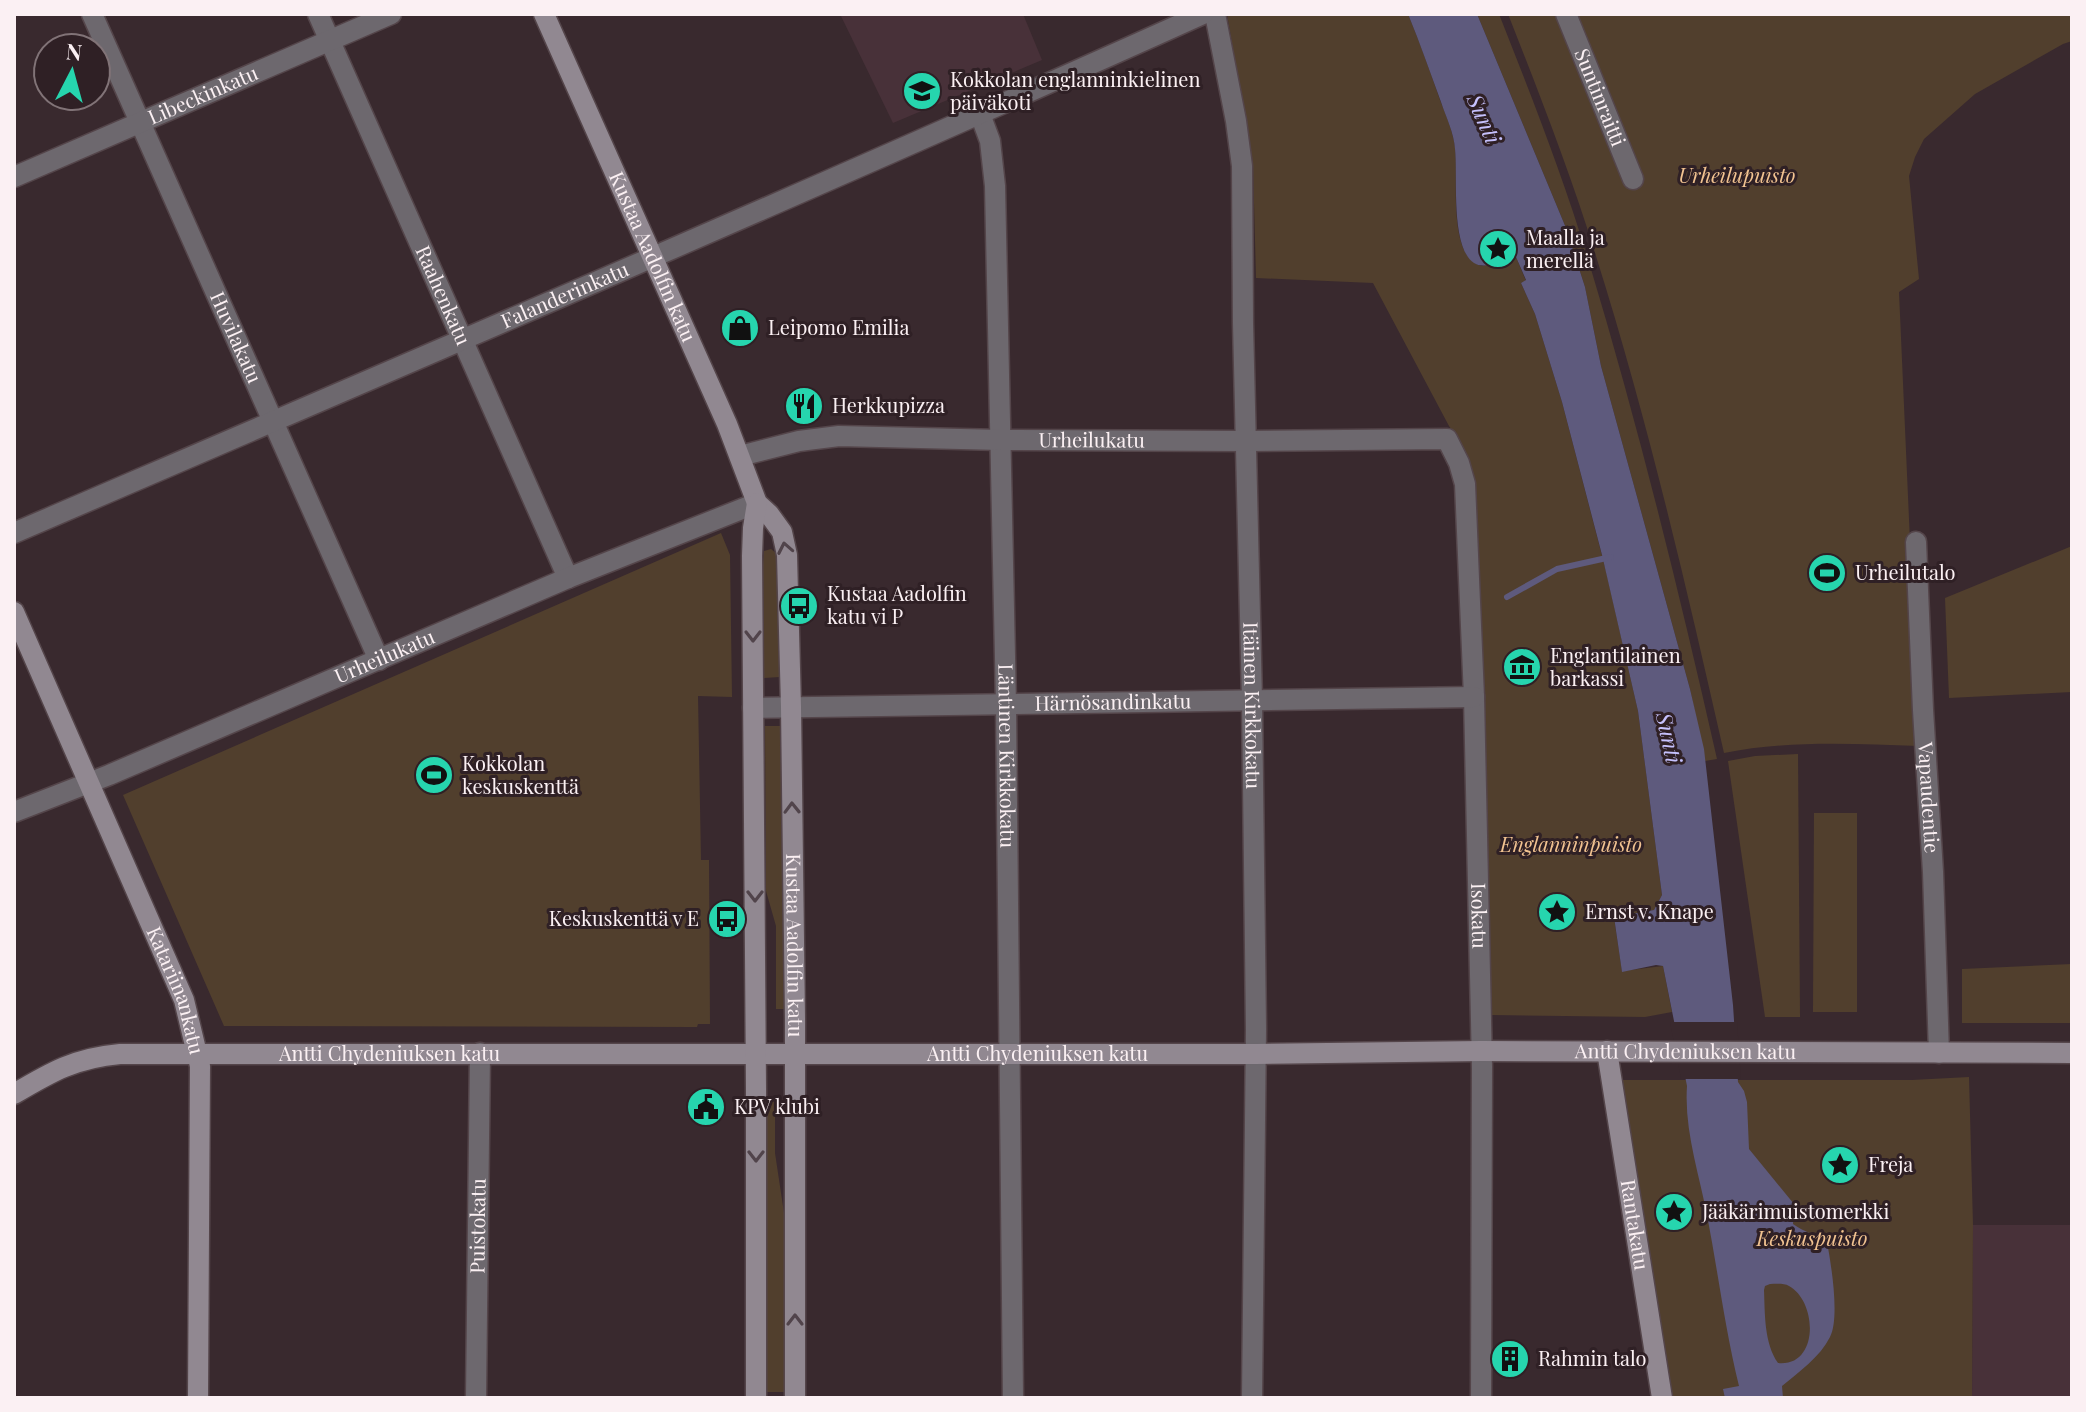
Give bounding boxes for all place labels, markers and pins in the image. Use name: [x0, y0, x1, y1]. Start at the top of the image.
place label: Kokkolan englanninkielinen päiväkoti: [950, 65, 1200, 115]
school or university icon: Kokkolan englanninkielinen päiväkoti: [901, 70, 943, 112]
place label: Maalla ja merellä: [1526, 223, 1605, 273]
place icon: Maalla ja merellä: [1477, 228, 1519, 270]
shop icon: Leipomo Emilia: [719, 307, 761, 349]
place label: Leipomo Emilia: [768, 313, 909, 340]
restaurant icon: Herkkupizza: [783, 385, 825, 427]
place label: Herkkupizza: [832, 391, 945, 418]
sports icon: Urheilutalo: [1806, 552, 1848, 594]
place label: Urheilutalo: [1855, 558, 1955, 585]
place label: Kustaa Aadolfin katu vi P: [827, 579, 967, 629]
bus stop icon: Kustaa Aadolfin katu vi P: [778, 585, 820, 627]
place label: Englantilainen barkassi: [1550, 641, 1681, 691]
museum icon: Englantilainen barkassi: [1501, 646, 1543, 688]
place label: Kokkolan keskuskenttä: [462, 749, 579, 799]
sports icon: Kokkolan keskuskenttä: [413, 754, 455, 796]
place icon: Ernst v. Knape: [1536, 891, 1578, 933]
place label: Ernst v. Knape: [1585, 897, 1714, 924]
bus stop icon: Keskuskenttä v E: [706, 898, 748, 940]
place label: Keskuskenttä v E: [549, 904, 699, 931]
public building icon: KPV klubi: [685, 1086, 727, 1128]
place label: KPV klubi: [734, 1092, 820, 1119]
place icon: Freja: [1819, 1144, 1861, 1186]
place label: Freja: [1868, 1150, 1913, 1177]
place icon: Jääkärimuistomerkki: [1653, 1191, 1695, 1233]
place label: Jääkärimuistomerkki: [1701, 1197, 1890, 1224]
building icon: Rahmin talo: [1489, 1338, 1531, 1380]
place label: Rahmin talo: [1538, 1344, 1647, 1371]

